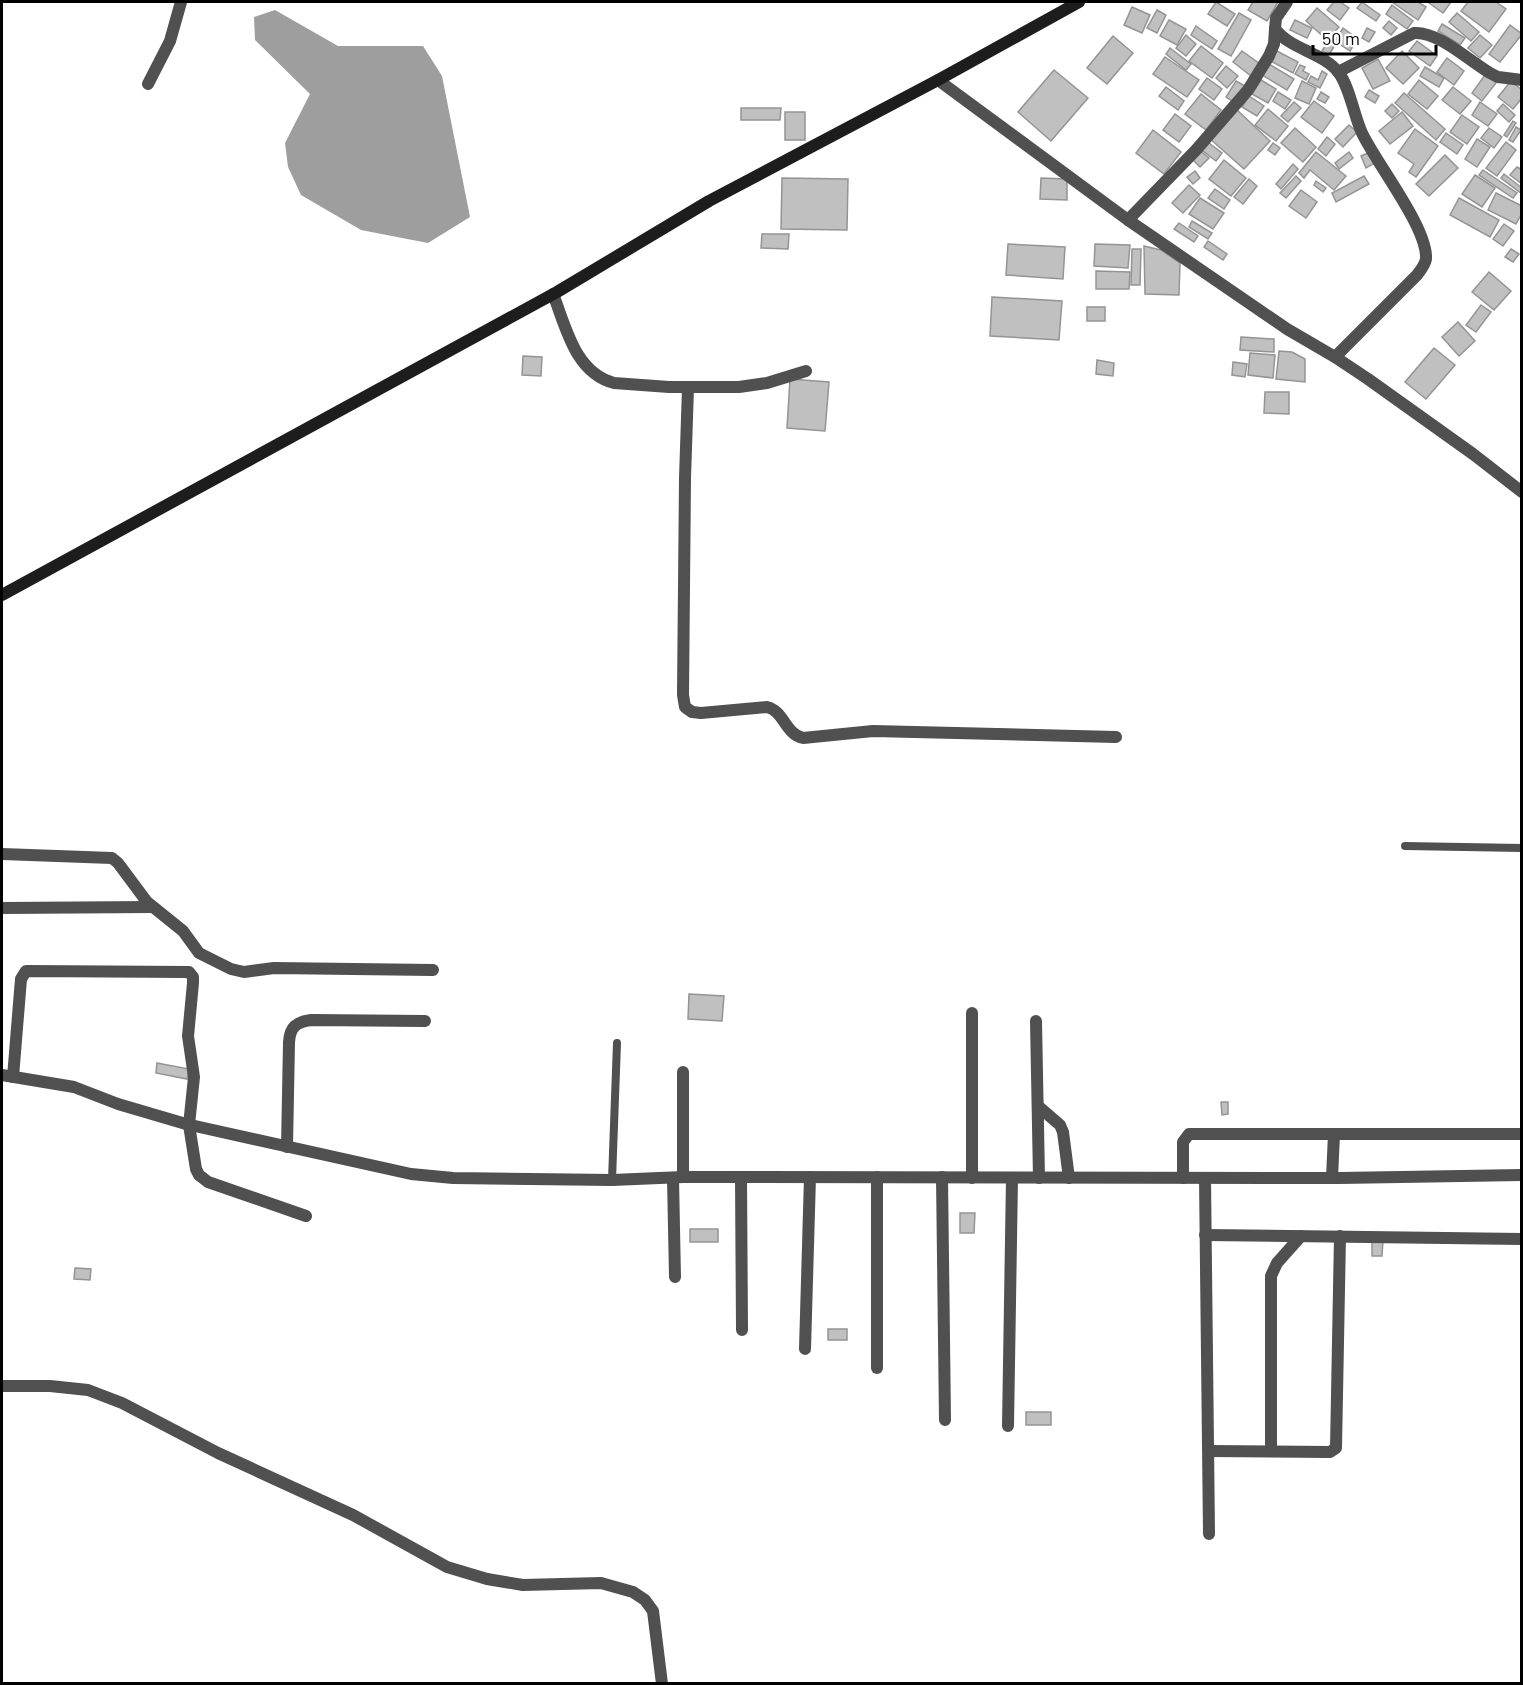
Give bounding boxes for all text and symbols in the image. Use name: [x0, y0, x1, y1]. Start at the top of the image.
scale bar: [1313, 18, 1436, 56]
text: 50 m: [1322, 27, 1360, 49]

